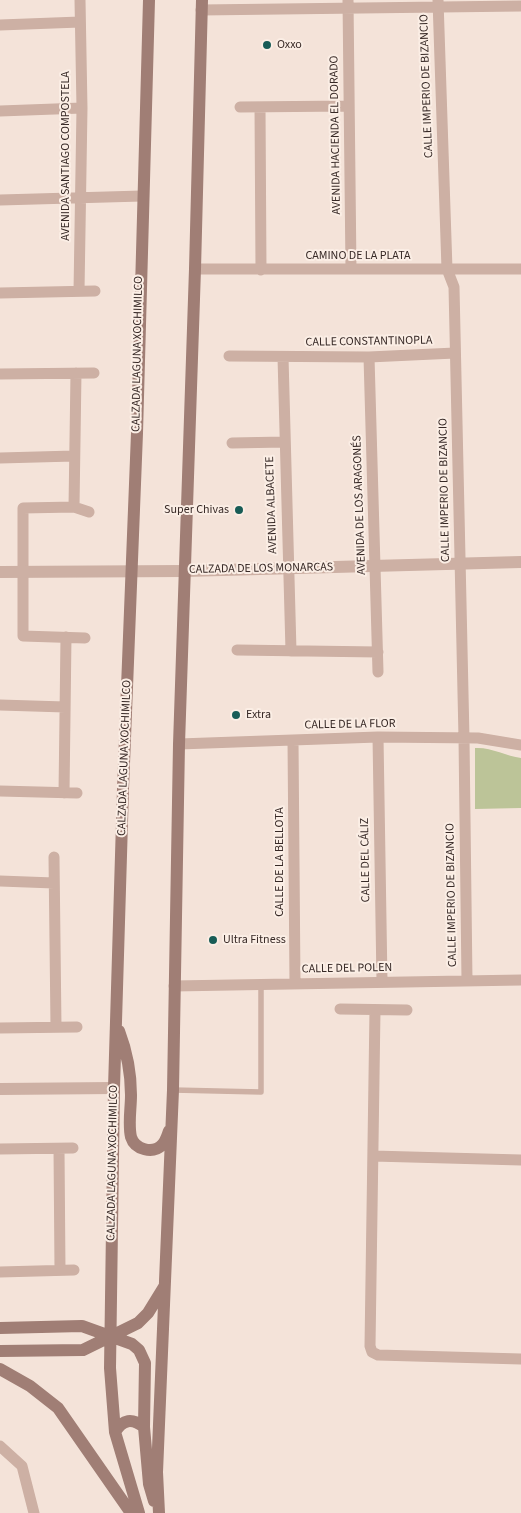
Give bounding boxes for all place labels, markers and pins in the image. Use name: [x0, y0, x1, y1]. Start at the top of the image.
place label: Oxxo: [277, 38, 302, 52]
marker: Oxxo: [261, 39, 273, 51]
place label: Super Chivas: [164, 503, 229, 517]
marker: Super Chivas: [233, 504, 245, 516]
place label: Extra: [246, 708, 271, 722]
marker: Extra: [230, 709, 242, 721]
place label: Ultra Fitness: [223, 933, 286, 947]
marker: Ultra Fitness: [207, 934, 219, 946]

